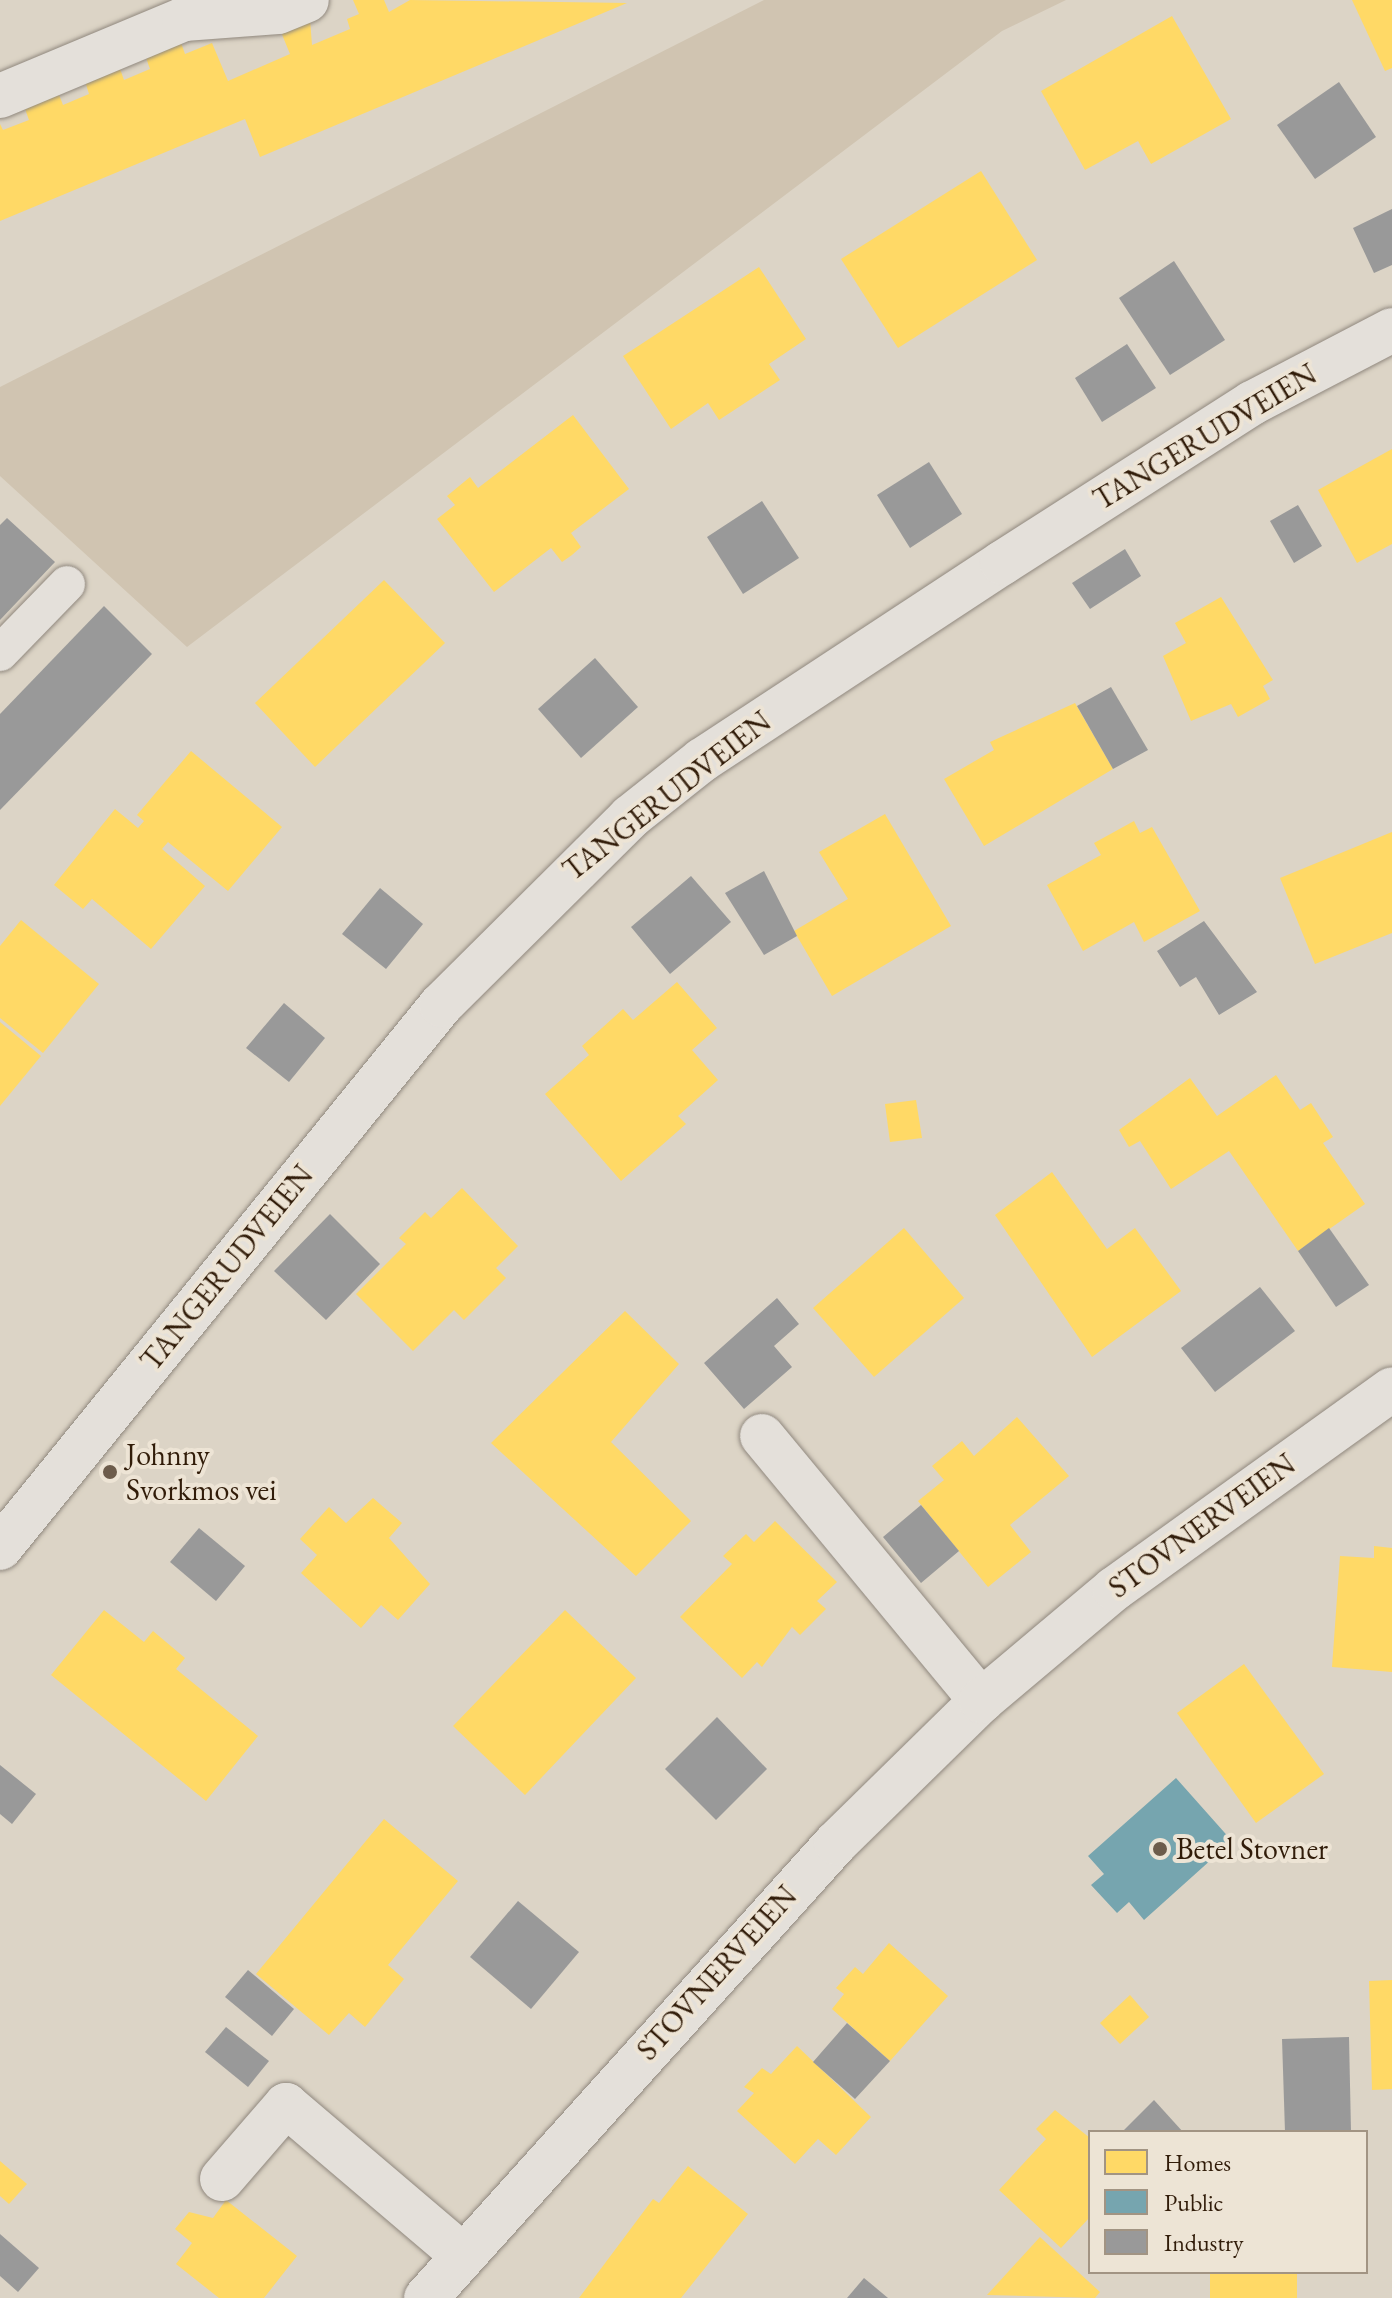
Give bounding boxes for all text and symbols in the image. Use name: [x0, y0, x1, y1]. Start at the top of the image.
street label: TANGERUDVEIEN: [1087, 356, 1323, 518]
street label: TANGERUDVEIEN: [556, 704, 778, 888]
street label: TANGERUDVEIEN: [133, 1158, 321, 1378]
place label: Johnny Svorkmos vei: [126, 1437, 277, 1508]
street label: STOVNERVEIEN: [1102, 1446, 1302, 1606]
marker: Johnny Svorkmos vei: [101, 1463, 119, 1481]
place label: Betel Stovner: [1176, 1831, 1328, 1867]
marker: Betel Stovner: [1151, 1840, 1169, 1858]
street label: STOVNERVEIEN: [629, 1878, 805, 2068]
legend: [1088, 2130, 1368, 2274]
text: Homes: [1164, 2147, 1231, 2178]
text: Public: [1164, 2187, 1223, 2218]
text: Industry: [1164, 2227, 1243, 2258]

